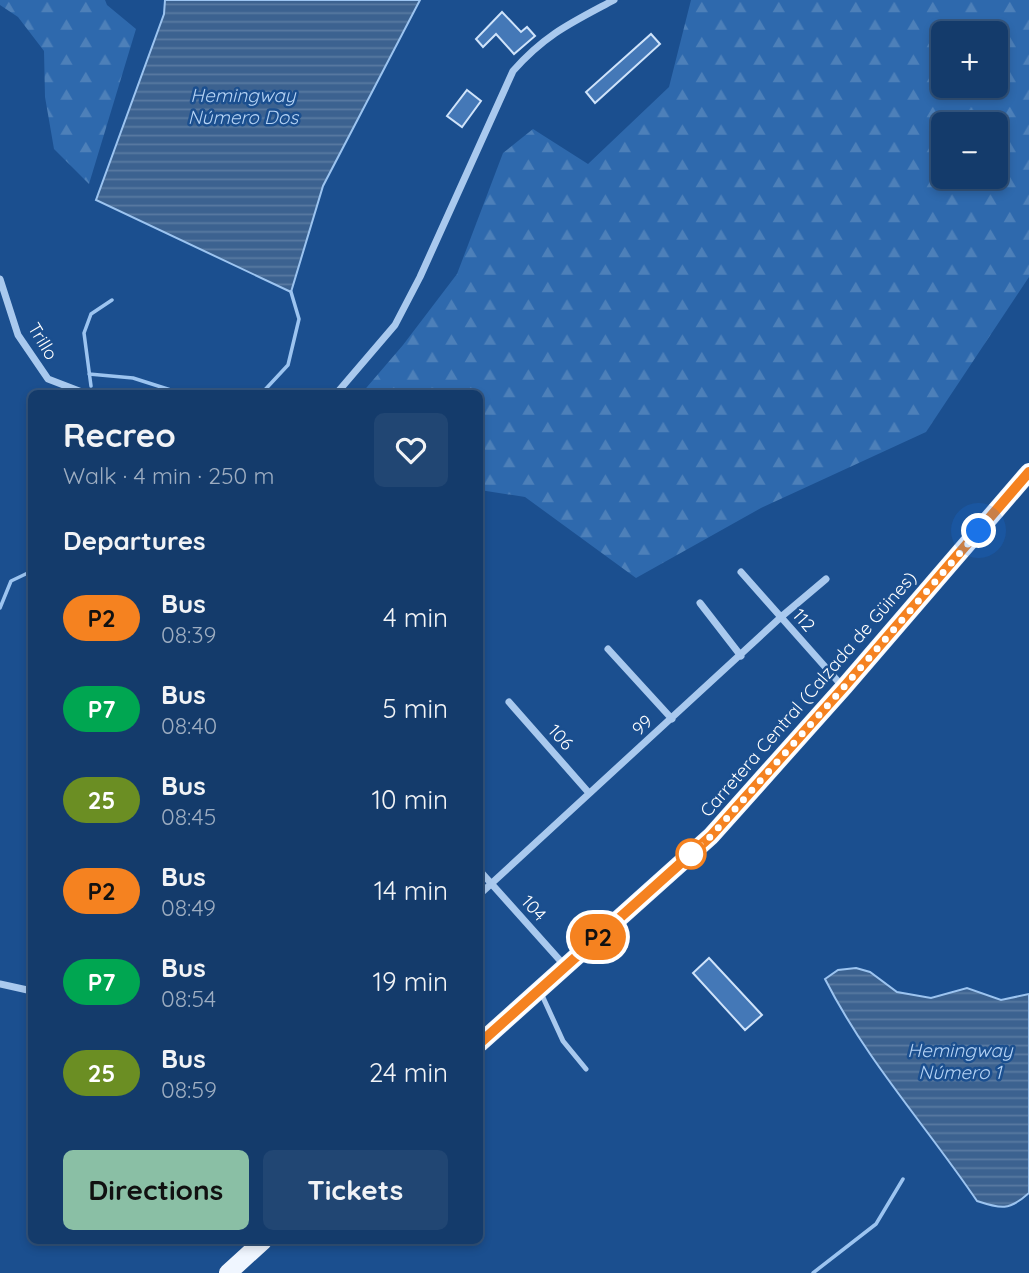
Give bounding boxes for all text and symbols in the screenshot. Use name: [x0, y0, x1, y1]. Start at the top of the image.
map controls: [931, 21, 1008, 189]
button: +: [931, 21, 1008, 98]
water label: Hemingway Número Dos: [188, 83, 299, 129]
button: −: [931, 112, 1008, 189]
street label: Trillo: [23, 318, 63, 364]
button: heart: [374, 413, 448, 487]
text: Recreo: [63, 414, 176, 455]
text: Walk · 4 min · 250 m: [63, 461, 274, 490]
your location: [961, 513, 996, 548]
text: Departures: [63, 524, 206, 557]
street label: Carretera Central (Calzada de Güines): [695, 566, 921, 822]
text: Bus: [161, 587, 206, 620]
text: 4 min: [383, 601, 448, 634]
text: P2: [87, 603, 116, 633]
street label: 112: [788, 604, 820, 636]
text: 08:39: [161, 620, 216, 649]
text: Bus: [161, 678, 206, 711]
text: 5 min: [382, 692, 448, 725]
text: P7: [88, 694, 115, 724]
street label: 99: [627, 710, 657, 740]
text: 08:40: [161, 711, 217, 740]
street label: 106: [543, 719, 579, 755]
text: Bus: [161, 769, 206, 802]
text: 10 min: [372, 783, 448, 816]
text: 25: [88, 785, 115, 815]
text: 08:45: [161, 802, 216, 831]
unlabelled marker: [676, 839, 706, 869]
text: Bus: [161, 860, 206, 893]
text: 14 min: [374, 874, 448, 907]
text: P2: [87, 876, 116, 906]
street label: 104: [516, 890, 552, 926]
text: 08:49: [161, 893, 216, 922]
line badge: P2: [566, 914, 630, 960]
text: P2: [584, 922, 612, 952]
text: Bus: [161, 951, 206, 984]
text: 19 min: [372, 965, 448, 998]
text: P7: [88, 967, 115, 997]
text: 08:54: [161, 984, 216, 1013]
water label: Hemingway Número 1: [907, 1038, 1014, 1084]
text: Bus: [161, 1042, 206, 1075]
text: 24 min: [369, 1056, 448, 1089]
text: 25: [88, 1058, 115, 1088]
text: 08:59: [161, 1075, 217, 1104]
button: Directions: [63, 1150, 249, 1230]
button: Tickets: [263, 1150, 448, 1230]

